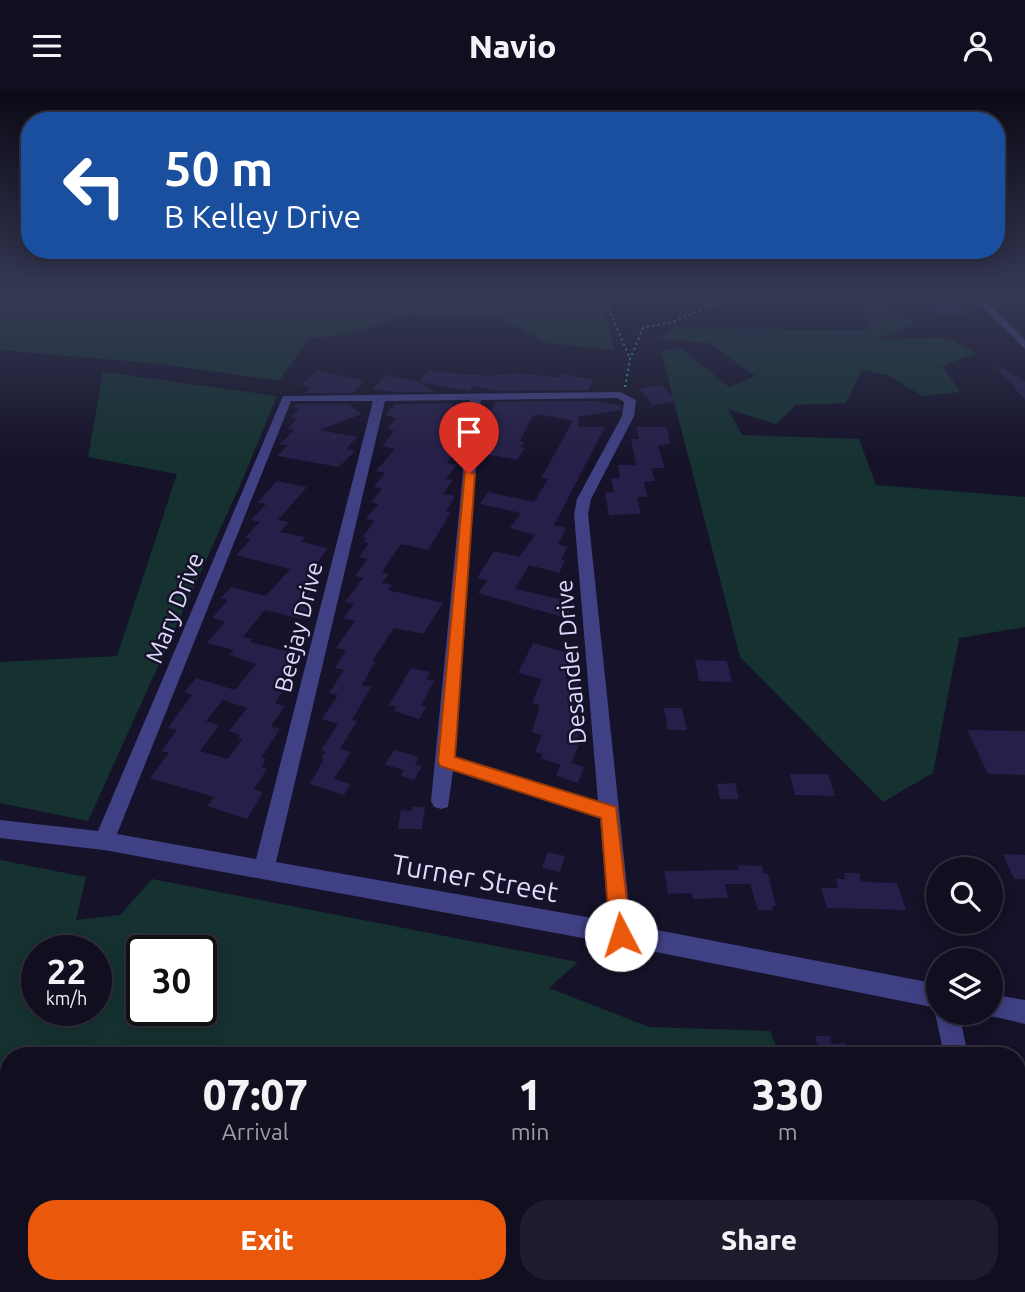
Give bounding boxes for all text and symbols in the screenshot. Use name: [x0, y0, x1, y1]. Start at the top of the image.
icon: menu: [28, 27, 66, 65]
icon: person: [959, 27, 997, 65]
text: Navio: [469, 28, 556, 64]
icon: left: [49, 140, 140, 231]
text: 50 m: [164, 140, 273, 195]
text: B Kelley Drive: [164, 198, 361, 234]
pin: [439, 402, 499, 474]
icon: arrive: [450, 413, 488, 451]
street label: Mary Drive: [140, 549, 209, 667]
street label: Beejay Drive: [269, 559, 328, 695]
street label: Desander Drive: [550, 579, 591, 746]
street label: Turner Street: [390, 848, 561, 907]
map controls: [926, 857, 1003, 1025]
button: search: [926, 857, 1003, 934]
position arrow: [584, 898, 658, 972]
speed limit sign: 30: [126, 935, 217, 1026]
button: layers: [926, 948, 1003, 1025]
text: 22: [47, 951, 86, 991]
text: km/h: [46, 988, 87, 1008]
text: 07:07: [203, 1071, 308, 1118]
text: 1: [518, 1071, 542, 1118]
text: 330: [752, 1071, 823, 1118]
text: Arrival: [222, 1119, 289, 1144]
text: min: [511, 1119, 549, 1144]
text: m: [778, 1119, 798, 1144]
button: Exit: [28, 1200, 506, 1280]
button: Share: [520, 1200, 998, 1280]

